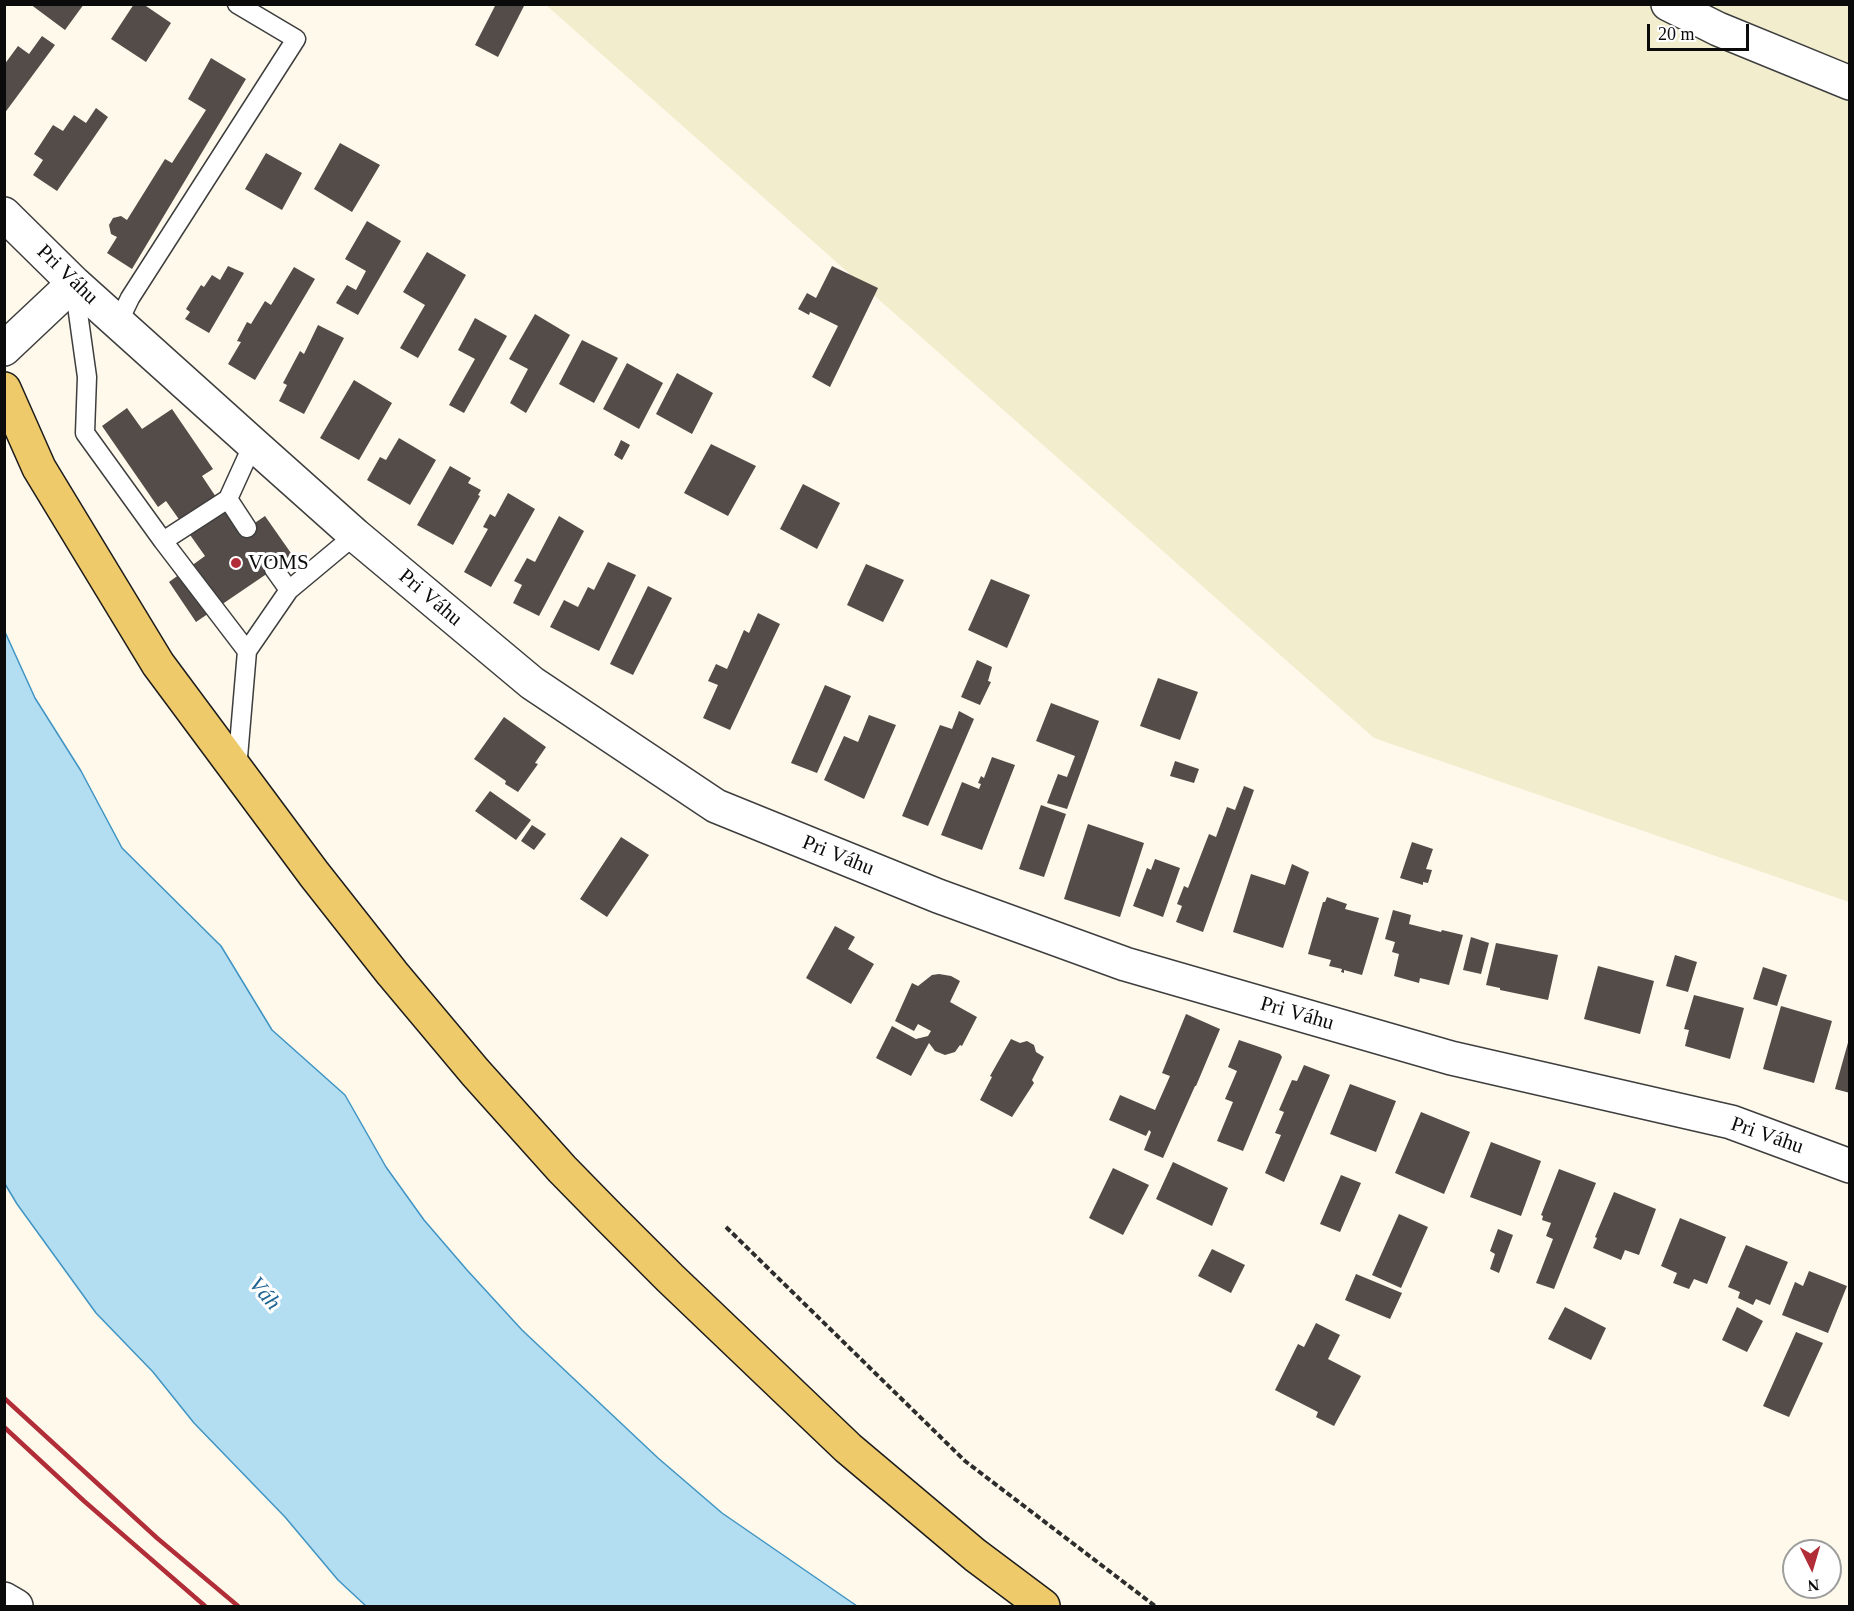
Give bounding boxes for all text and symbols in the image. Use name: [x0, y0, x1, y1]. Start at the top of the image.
scale bar: [1650, 12, 1752, 50]
text: 20 m: [1658, 24, 1695, 44]
street label: Pri Váhu: [31, 240, 103, 310]
place label: VOMS: [248, 550, 309, 576]
marker: VOMS: [229, 556, 243, 570]
street label: Pri Váhu: [393, 564, 467, 632]
street label: Pri Váhu: [798, 830, 878, 882]
street label: Pri Váhu: [1257, 992, 1337, 1036]
street label: Pri Váhu: [1727, 1112, 1807, 1160]
water label: Váh: [242, 1272, 286, 1316]
north arrow: [1782, 1539, 1842, 1599]
text: N: [1807, 1576, 1820, 1594]

